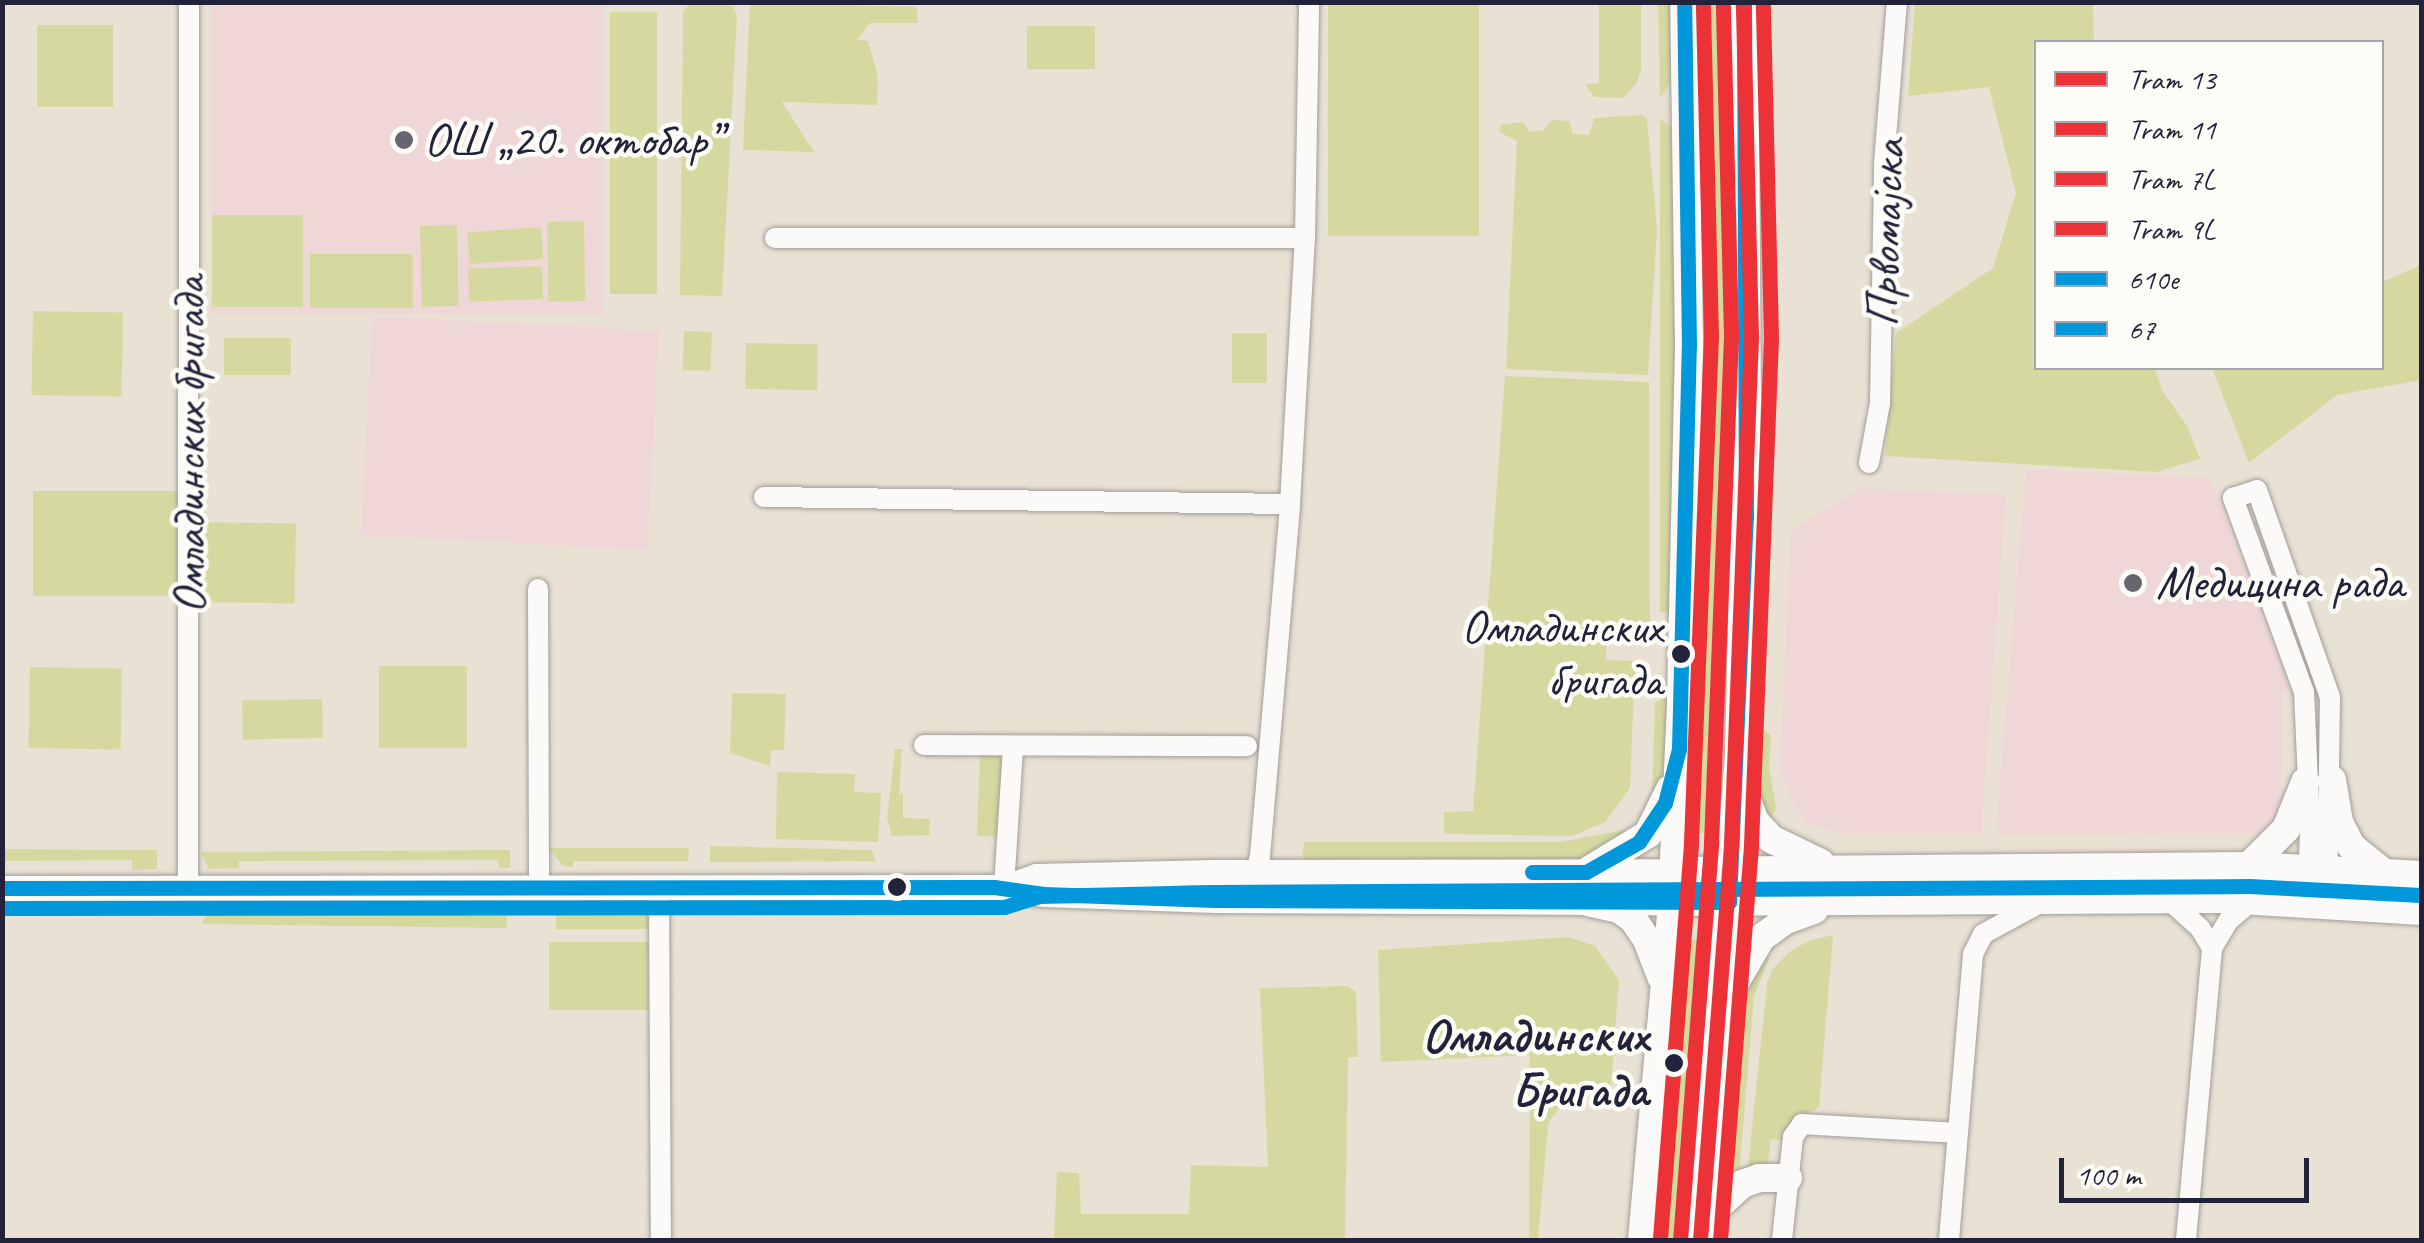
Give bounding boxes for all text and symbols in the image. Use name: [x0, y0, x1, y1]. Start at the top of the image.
legend: [2034, 40, 2384, 370]
text: Tram 13: [2128, 60, 2216, 98]
text: Tram 11: [2128, 110, 2216, 148]
place label: ОШ „20. октобар”: [424, 111, 719, 169]
marker: ОШ „20. октобар”: [393, 129, 415, 151]
street label: Првомајска: [1853, 138, 1917, 328]
text: Tram 7L: [2128, 160, 2215, 198]
text: Tram 9L: [2128, 210, 2215, 248]
text: 610e: [2128, 260, 2178, 298]
street label: Омладинских бригада: [160, 275, 218, 615]
text: 67: [2128, 310, 2155, 348]
place label: Медицина рада: [2156, 554, 2405, 612]
marker: Медицина рада: [2120, 570, 2146, 596]
place label: Омладинских бригада: [1461, 600, 1662, 708]
marker: Омладинских бригада: [1671, 644, 1691, 664]
unlabelled marker: [887, 877, 907, 897]
place label: Омладинских Бригада: [1422, 1006, 1648, 1119]
marker: Омладинских Бригада: [1657, 1046, 1691, 1080]
scale bar: [2064, 1138, 2314, 1200]
text: 100 m: [2076, 1156, 2141, 1194]

